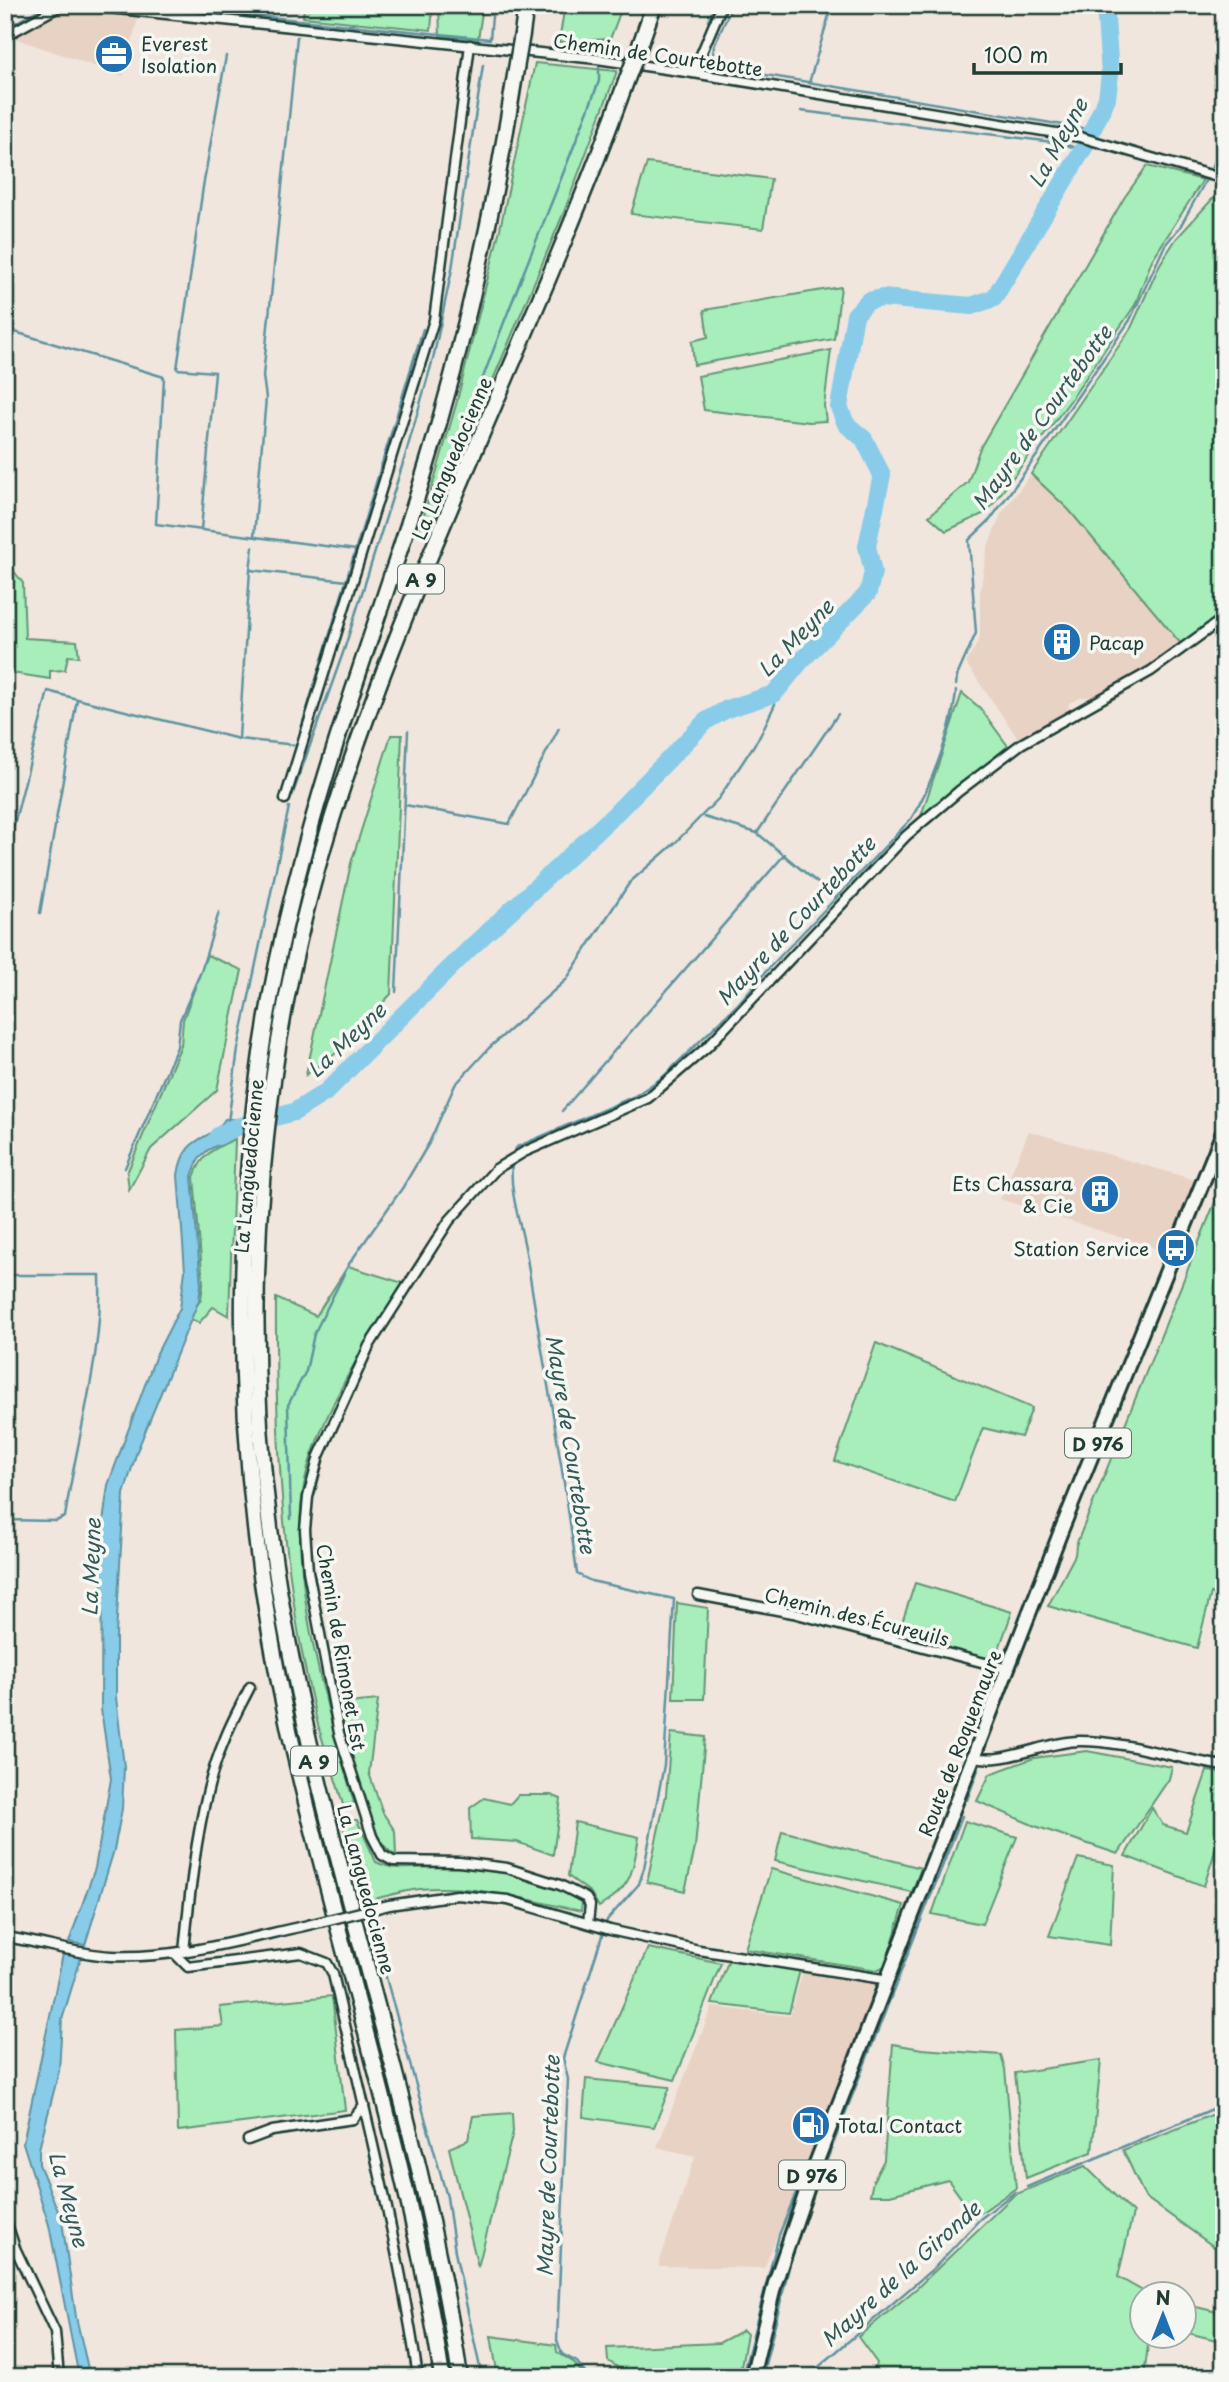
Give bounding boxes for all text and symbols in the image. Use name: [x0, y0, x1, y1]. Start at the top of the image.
street label: Chemin de Courtebotte: [552, 25, 764, 83]
place label: Everest Isolation: [141, 29, 217, 79]
scale bar: [974, 32, 1120, 76]
office icon: Everest Isolation: [93, 33, 135, 75]
text: 100 m: [984, 38, 1048, 70]
water label: La Meyne: [1019, 90, 1095, 193]
water label: Mayre de Courtebotte: [963, 317, 1120, 516]
street label: La Languedocienne: [404, 372, 498, 544]
road number: A 9: [398, 564, 444, 594]
water label: La Meyne: [749, 590, 841, 683]
building icon: Pacap: [1041, 621, 1083, 663]
place label: Pacap: [1089, 628, 1144, 656]
water label: Mayre de Courtebotte: [708, 827, 883, 1012]
water label: La Meyne: [299, 993, 394, 1084]
street label: La Languedocienne: [226, 1078, 270, 1254]
place label: Ets Chassara & Cie: [952, 1169, 1073, 1219]
building icon: Ets Chassara & Cie: [1079, 1173, 1121, 1215]
bus stop icon: Station Service: [1155, 1227, 1197, 1269]
place label: Station Service: [1013, 1234, 1149, 1262]
water label: Mayre de Courtebotte: [539, 1332, 605, 1558]
road number: D 976: [1065, 1428, 1131, 1458]
water label: La Meyne: [72, 1516, 108, 1617]
street label: Chemin de Rimonet Est: [310, 1541, 374, 1753]
street label: Chemin des Écureuils: [762, 1579, 952, 1653]
street label: Route de Roquemaure: [910, 1646, 1008, 1840]
road number: A 9: [291, 1746, 337, 1776]
street label: La Languedocienne: [331, 1801, 403, 1977]
water label: Mayre de Courtebotte: [527, 2053, 567, 2277]
fuel station icon: Total Contact: [790, 2104, 832, 2146]
place label: Total Contact: [838, 2111, 962, 2139]
water label: La Meyne: [42, 2148, 98, 2252]
road number: D 976: [779, 2160, 845, 2190]
water label: Mayre de la Gironde: [813, 2191, 988, 2353]
north arrow: [1128, 2280, 1198, 2350]
text: N: [1155, 2283, 1171, 2311]

